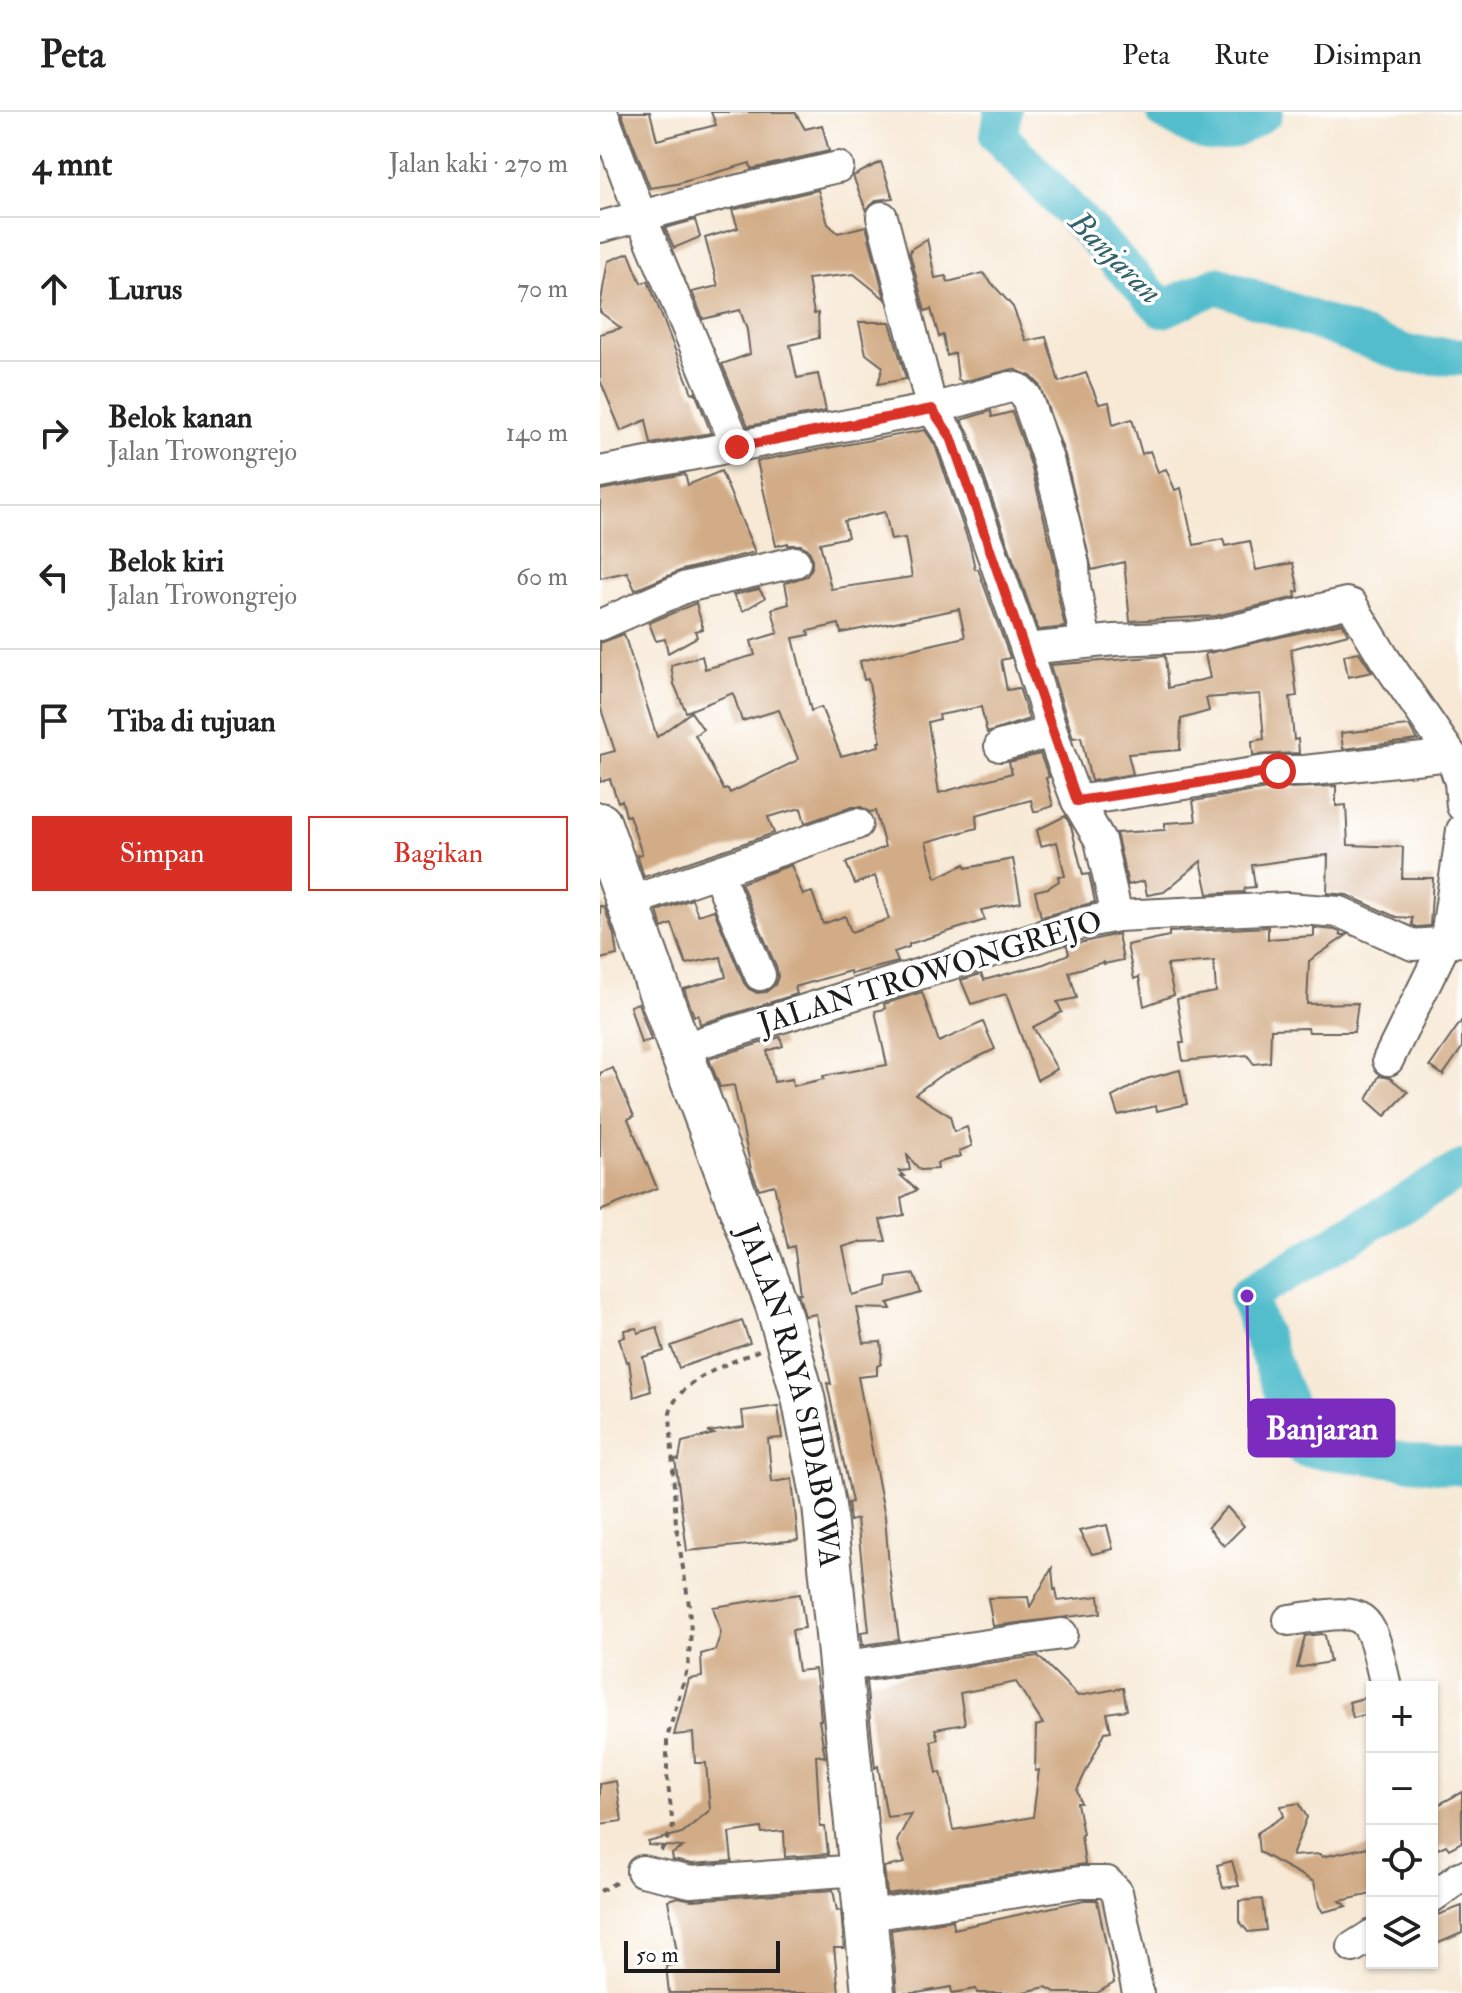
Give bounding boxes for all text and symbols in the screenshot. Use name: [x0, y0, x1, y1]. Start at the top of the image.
text: Peta: [40, 31, 105, 79]
text: Peta: [1122, 38, 1170, 73]
text: Rute: [1214, 38, 1269, 73]
text: Disimpan: [1313, 38, 1422, 73]
text: 4 mnt: [32, 143, 112, 186]
text: Jalan kaki · 270 m: [389, 148, 568, 180]
water label: Banjaran: [1059, 201, 1170, 313]
icon: ahead: [32, 267, 76, 311]
text: Lurus: [108, 271, 182, 308]
text: 70 m: [517, 273, 568, 305]
text: Belok kanan: [108, 399, 252, 436]
icon: right: [32, 411, 76, 455]
text: 140 m: [506, 417, 568, 449]
route end: [719, 429, 755, 465]
text: Jalan Trowongrejo: [108, 436, 297, 468]
text: Belok kiri: [108, 543, 224, 580]
icon: left: [32, 555, 76, 599]
text: 60 m: [516, 561, 568, 593]
text: Jalan Trowongrejo: [108, 580, 297, 612]
icon: arrive: [32, 699, 76, 743]
text: Tiba di tujuan: [108, 703, 276, 740]
route start: [1260, 753, 1296, 789]
button: Simpan: [32, 816, 292, 891]
button: Bagikan: [308, 816, 568, 891]
street label: JALAN TROWONGREJO: [753, 903, 1106, 1043]
street label: JALAN RAYA SIDABOWA: [729, 1218, 848, 1569]
callout: Banjaran: [1249, 1400, 1394, 1456]
text: Banjaran: [1266, 1409, 1379, 1449]
map controls: [1366, 1681, 1438, 1969]
button: +: [1366, 1681, 1438, 1753]
button: −: [1366, 1753, 1438, 1825]
button: locate: [1366, 1825, 1438, 1897]
button: layers: [1366, 1897, 1438, 1969]
scale bar: [624, 1937, 780, 1973]
text: 50 m: [636, 1941, 678, 1969]

